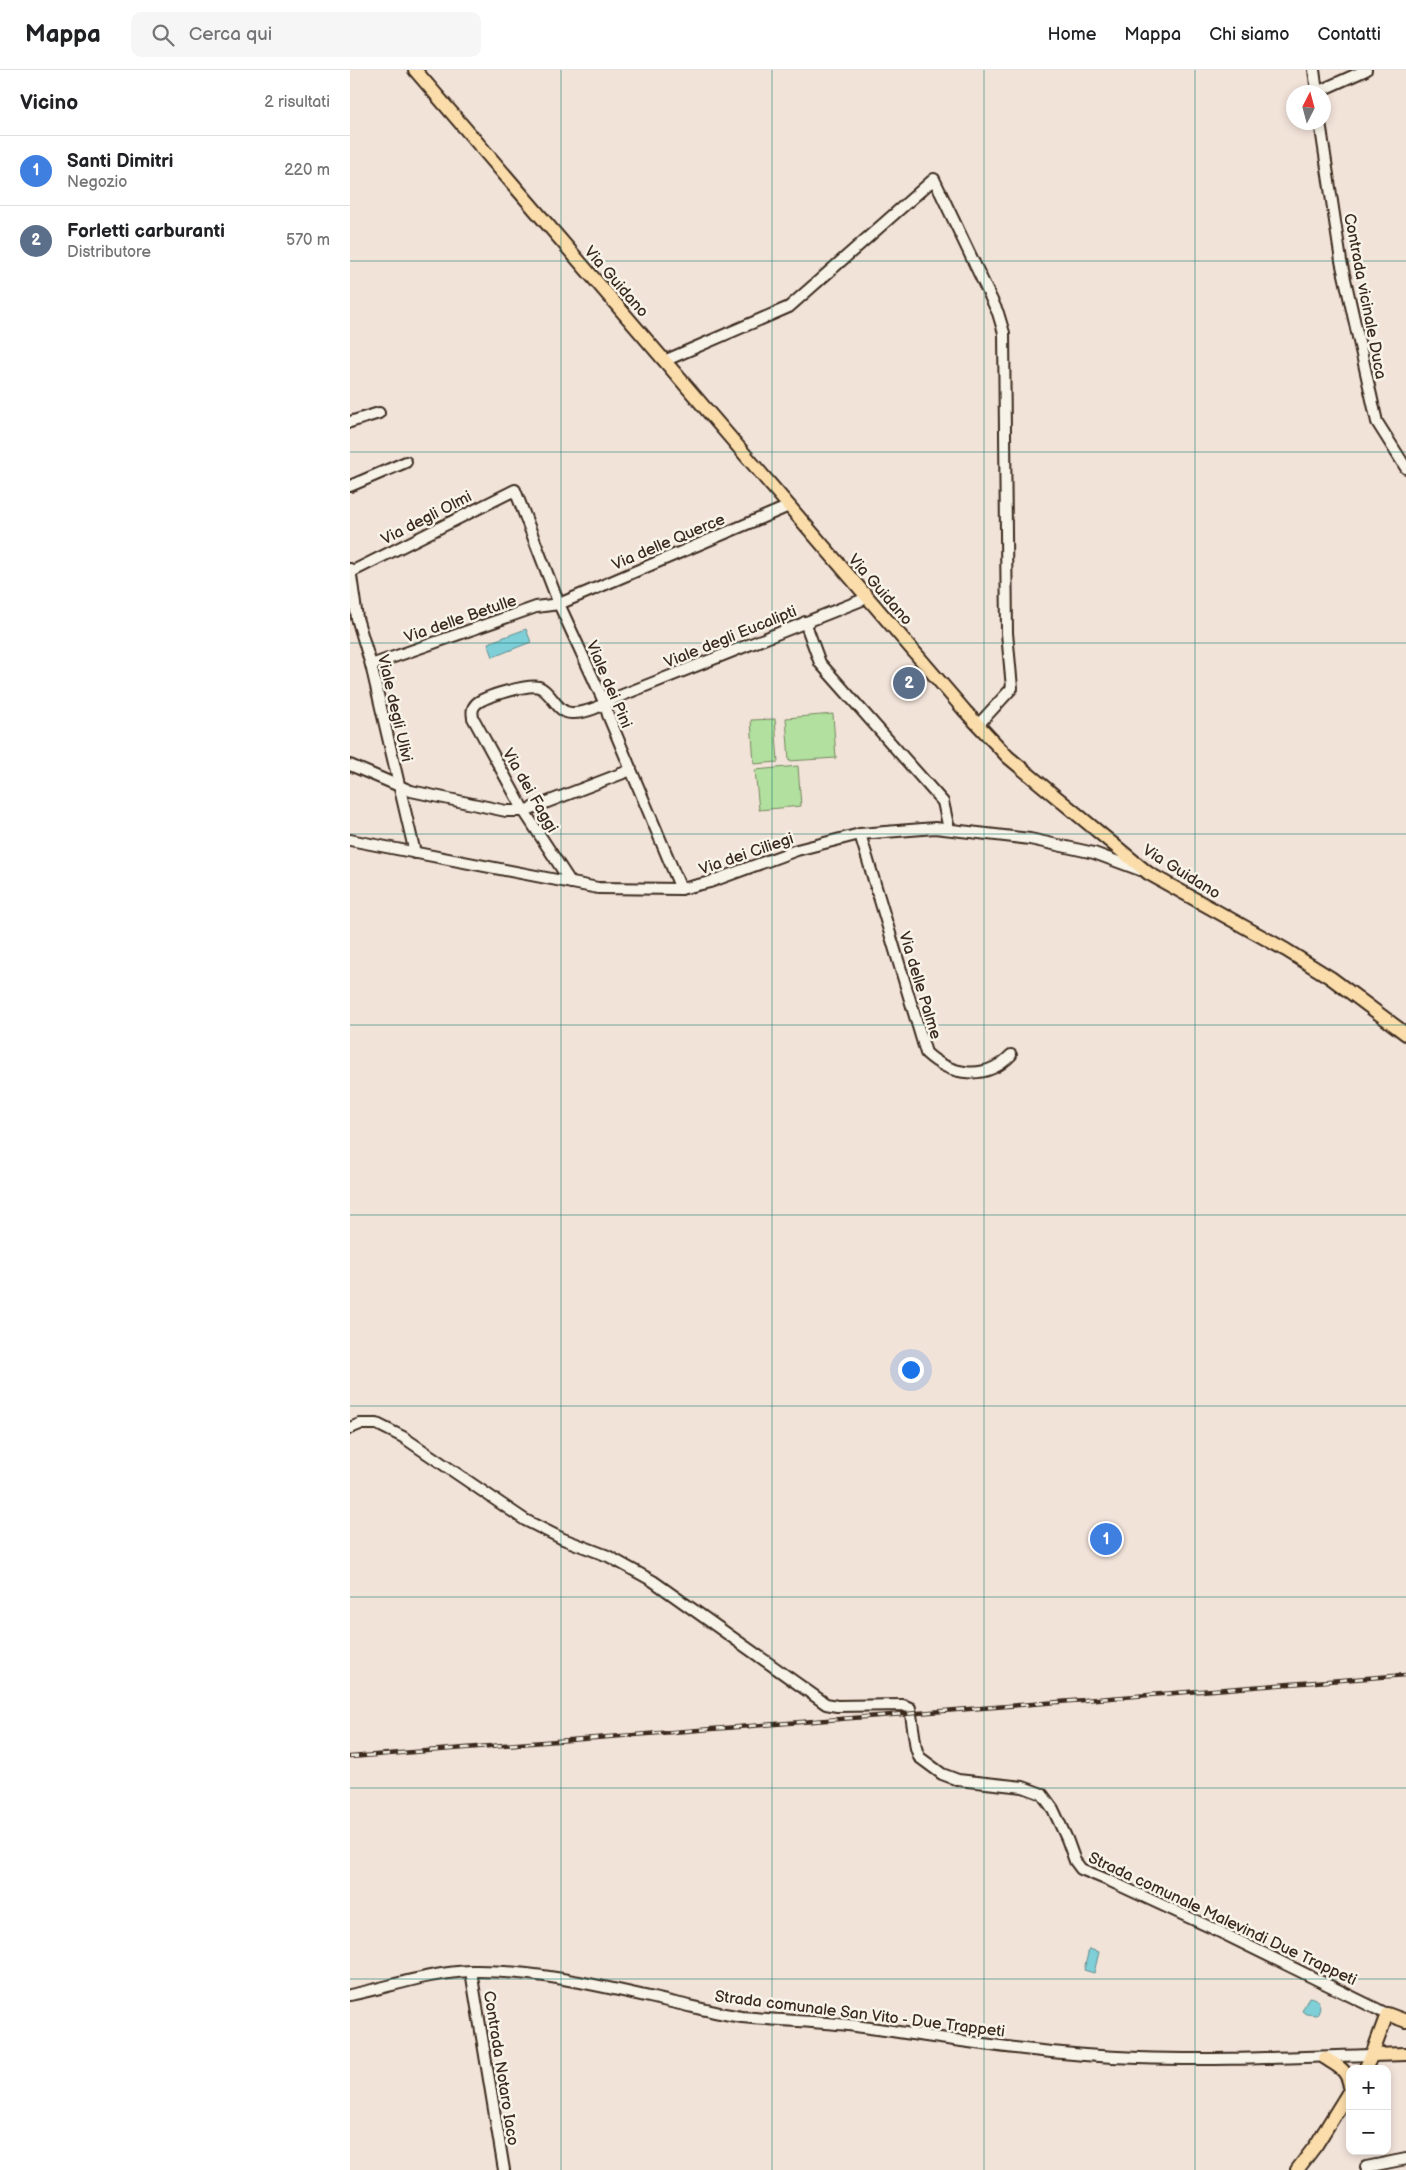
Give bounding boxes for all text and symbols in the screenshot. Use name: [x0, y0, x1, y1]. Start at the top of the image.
search box: [131, 12, 481, 57]
text: Mappa: [25, 20, 101, 49]
icon: search: [149, 21, 177, 49]
text: Cerca qui: [189, 23, 272, 46]
text: Home: [1047, 24, 1096, 45]
text: Mappa: [1124, 24, 1181, 45]
text: Chi siamo: [1209, 24, 1289, 45]
text: Contatti: [1317, 24, 1381, 45]
north arrow: [1286, 85, 1331, 130]
text: Vicino: [20, 90, 78, 115]
text: 2 risultati: [264, 93, 330, 112]
text: Santi Dimitri: [67, 150, 174, 173]
text: 1: [33, 161, 39, 180]
text: 220 m: [284, 161, 330, 180]
text: Negozio: [67, 173, 127, 192]
street label: Contrada vicinale Duca: [1339, 212, 1390, 381]
text: Forletti carburanti: [67, 220, 225, 243]
text: 2: [31, 231, 41, 250]
text: 570 m: [286, 231, 330, 250]
text: Distributore: [67, 243, 151, 262]
street label: Via Guidano: [580, 243, 652, 321]
street label: Via degli Olmi: [378, 487, 475, 549]
street label: Via delle Querce: [609, 510, 728, 575]
street label: Via Guidano: [844, 551, 916, 629]
street label: Via delle Betulle: [402, 591, 519, 647]
street label: Viale degli Eucalipti: [662, 602, 800, 673]
street label: Viale dei Pini: [582, 638, 636, 731]
street label: Viale degli Ulivi: [373, 653, 416, 764]
pin: 2: [893, 664, 925, 702]
street label: Via dei Faggi: [498, 745, 561, 836]
street label: Via dei Ciliegi: [697, 829, 796, 879]
street label: Via Guidano: [1139, 841, 1224, 904]
street label: Via delle Palme: [894, 929, 945, 1042]
your location: [898, 1357, 924, 1383]
pin: 1: [1090, 1520, 1122, 1558]
street label: Strada comunale Malevindi Due Trappeti: [1085, 1849, 1360, 1990]
street label: Strada comunale San Vito - Due Trappeti: [714, 1987, 1006, 2042]
street label: Contrada Notaro Iaco: [479, 1990, 522, 2147]
map controls: [1346, 2065, 1391, 2155]
button: +: [1346, 2065, 1391, 2110]
button: −: [1346, 2110, 1391, 2155]

